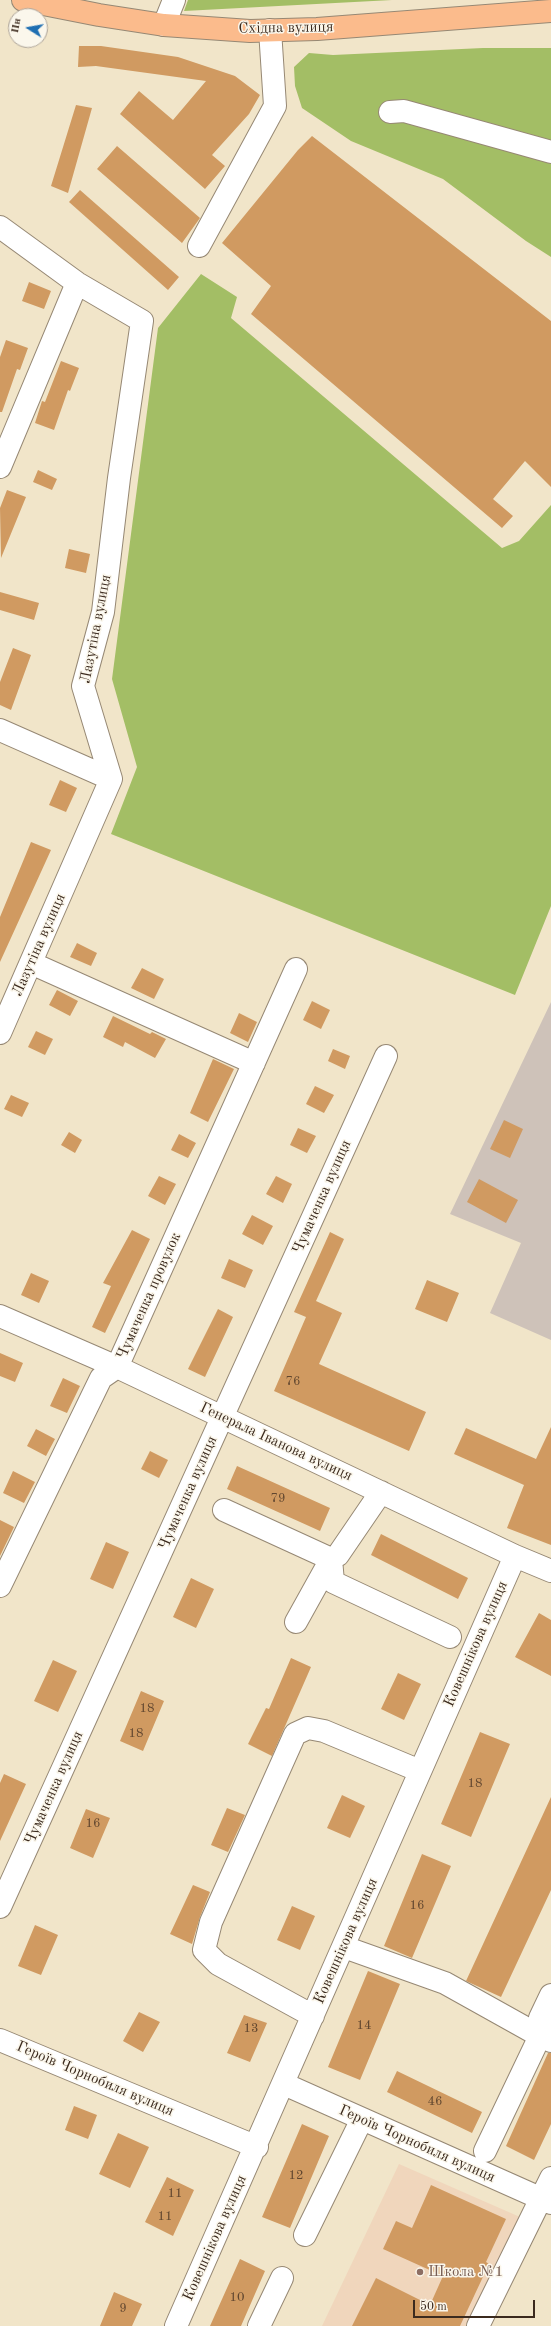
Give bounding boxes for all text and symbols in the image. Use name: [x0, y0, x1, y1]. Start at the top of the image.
north arrow: [8, 8, 48, 48]
text: Пн: [10, 17, 24, 34]
street label: Східна вулиця: [238, 18, 334, 38]
street label: Лазутіна вулиця: [77, 573, 115, 685]
street label: Лазутіна вулиця: [8, 891, 70, 999]
street label: Чумаченка вулиця: [289, 1137, 355, 1257]
street label: Чумаченка провулок: [113, 1230, 185, 1362]
house number: 76: [285, 1374, 301, 1390]
street label: Генерала Іванова вулиця: [197, 1399, 355, 1485]
street label: Чумаченка вулиця: [155, 1433, 221, 1553]
house number: 79: [270, 1491, 286, 1507]
street label: Ковешнікова вулиця: [440, 1578, 512, 1710]
house number: 18: [139, 1701, 155, 1717]
house number: 18: [128, 1726, 144, 1742]
street label: Чумаченка вулиця: [21, 1728, 87, 1848]
house number: 18: [467, 1776, 483, 1792]
house number: 16: [85, 1816, 101, 1832]
street label: Ковешнікова вулиця: [310, 1875, 382, 2007]
house number: 16: [409, 1898, 425, 1914]
house number: 14: [356, 2018, 372, 2034]
house number: 13: [243, 2021, 259, 2037]
street label: Героїв Чорнобиля вулиця: [14, 2038, 176, 2120]
house number: 46: [427, 2094, 443, 2110]
street label: Героїв Чорнобиля вулиця: [336, 2101, 498, 2187]
house number: 12: [288, 2168, 304, 2184]
street label: Ковешнікова вулиця: [179, 2172, 251, 2304]
house number: 11: [167, 2186, 183, 2202]
house number: 11: [157, 2209, 173, 2225]
place label: Школа №1: [428, 2263, 503, 2281]
marker: Школа №1: [415, 2267, 425, 2277]
house number: 10: [229, 2290, 245, 2306]
scale bar: [415, 2292, 537, 2318]
house number: 9: [119, 2301, 127, 2317]
text: 50 m: [420, 2301, 447, 2313]

